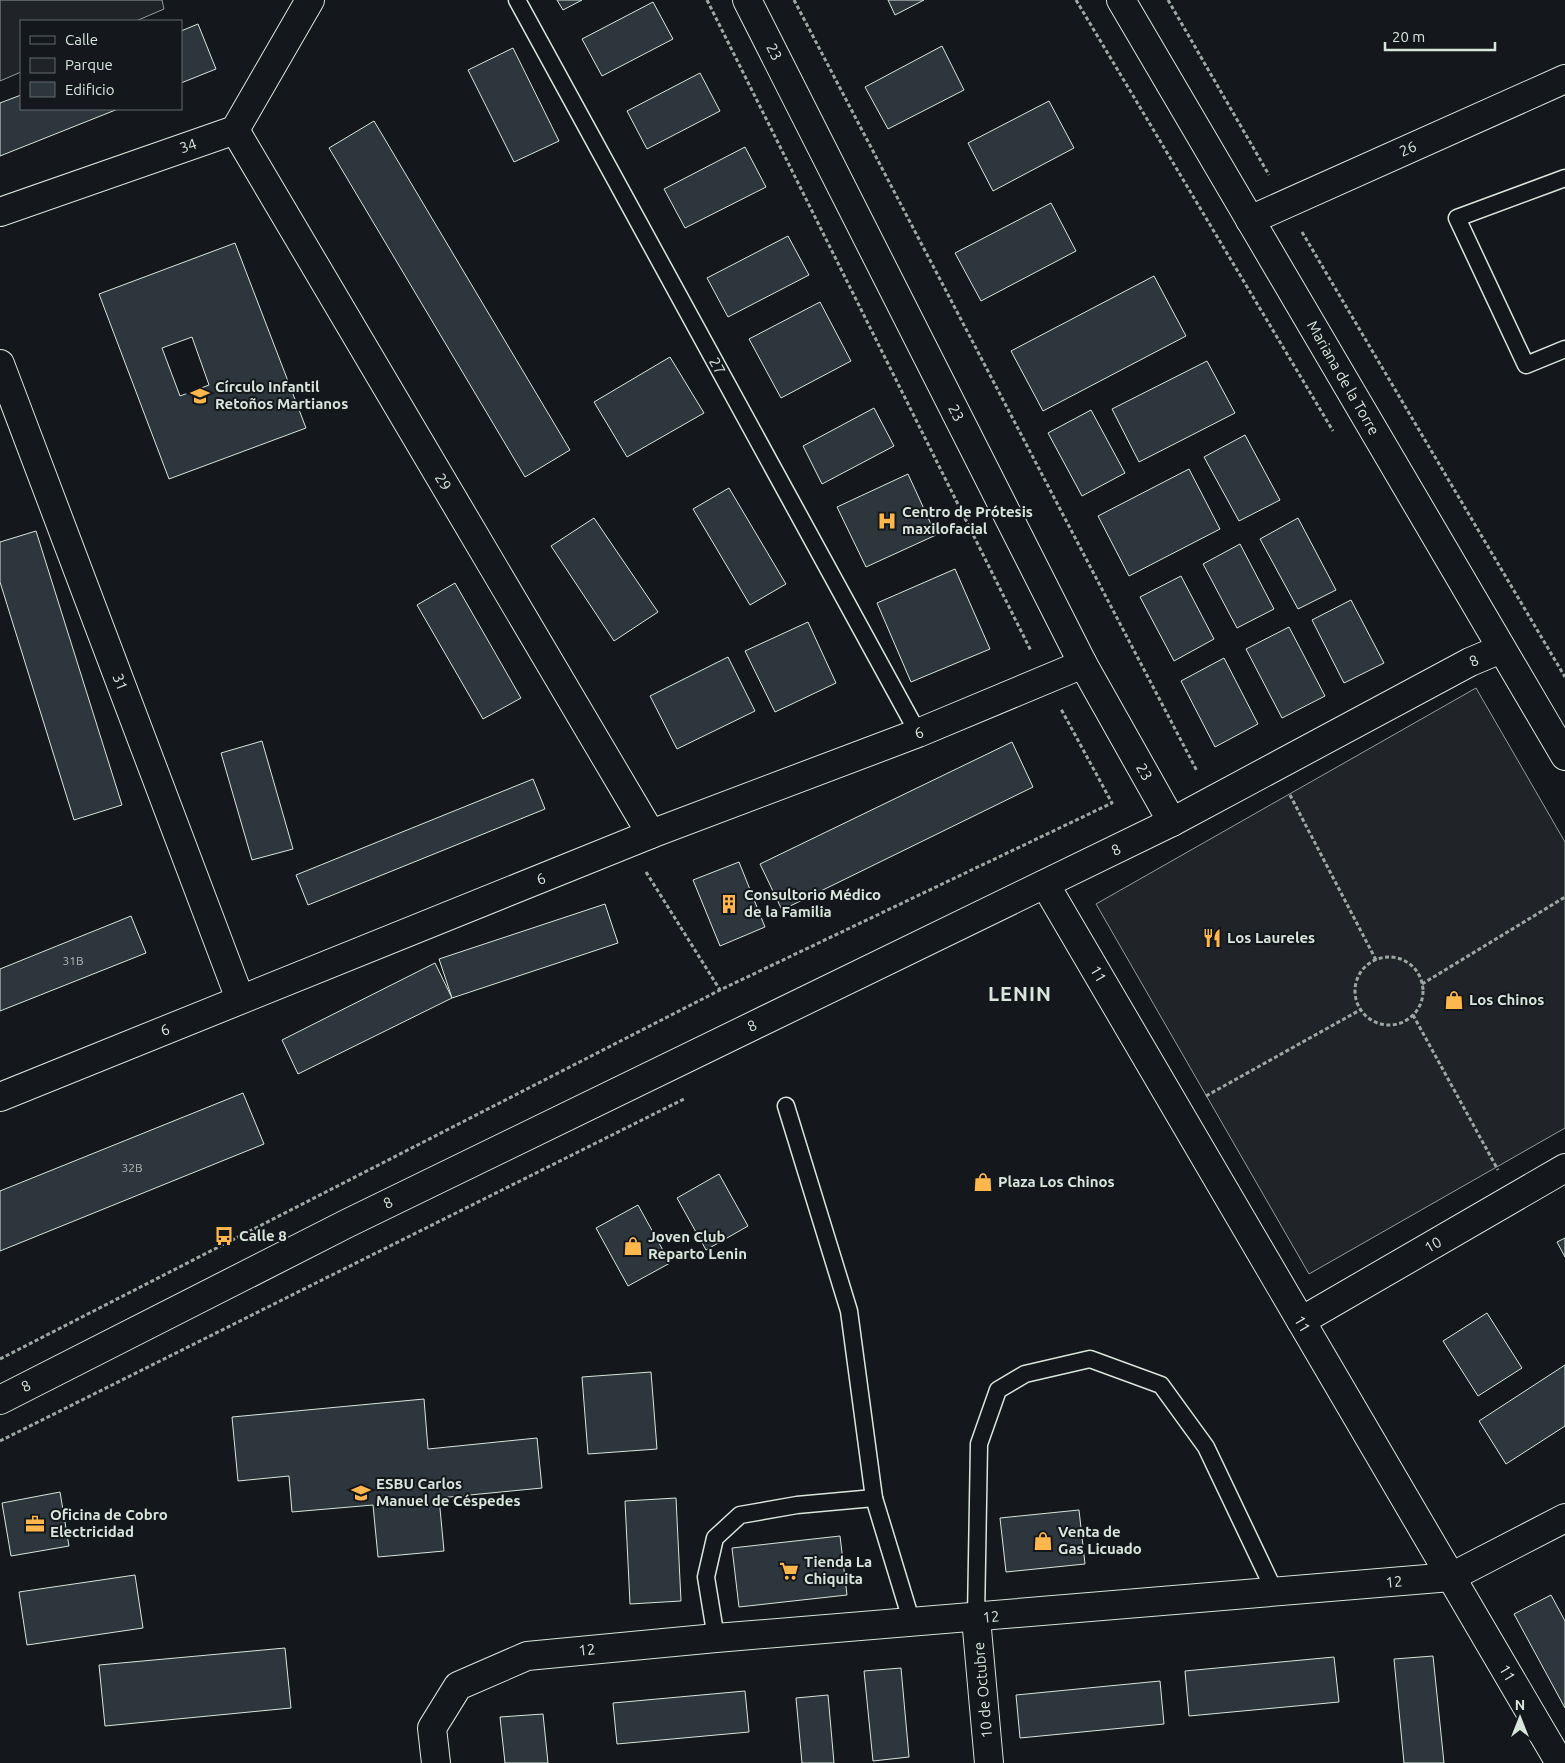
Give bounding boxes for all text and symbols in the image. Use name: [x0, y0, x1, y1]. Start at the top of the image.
legend: [20, 20, 182, 110]
scale bar: [1385, 20, 1495, 52]
text: 20 m: [1392, 28, 1425, 45]
text: Calle: [65, 31, 98, 48]
street label: 23: [763, 40, 786, 63]
text: Parque: [65, 56, 113, 73]
text: Edificio: [65, 81, 114, 98]
street label: 34: [177, 135, 199, 156]
street label: 26: [1397, 137, 1419, 160]
street label: Mariana de la Torre: [1304, 318, 1383, 438]
street label: 27: [706, 354, 729, 377]
place label: Círculo Infantil Retoños Martianos: [215, 378, 348, 412]
school or university icon: Círculo Infantil Retoños Martianos: [189, 385, 211, 407]
street label: 23: [945, 401, 968, 424]
street label: 29: [432, 470, 455, 493]
place label: Centro de Prótesis maxilofacial: [902, 503, 1033, 537]
hospital icon: Centro de Prótesis maxilofacial: [876, 510, 898, 532]
street label: 8: [1466, 651, 1481, 670]
street label: 31: [109, 671, 131, 693]
street label: 6: [912, 723, 926, 742]
street label: 23: [1133, 760, 1156, 783]
street label: 8: [1108, 840, 1123, 859]
street label: 6: [534, 869, 548, 888]
place label: Consultorio Médico de la Familia: [744, 886, 881, 920]
building icon: Consultorio Médico de la Familia: [718, 893, 740, 915]
restaurant icon: Los Laureles: [1201, 927, 1223, 949]
place label: Los Laureles: [1227, 929, 1315, 946]
house number: 31B: [62, 954, 84, 967]
street label: 11: [1087, 962, 1110, 985]
district label: LENIN: [988, 982, 1052, 1005]
shop icon: Los Chinos: [1443, 989, 1465, 1011]
place label: Los Chinos: [1469, 991, 1544, 1008]
street label: 8: [744, 1016, 759, 1035]
street label: 6: [158, 1020, 172, 1039]
house number: 32B: [121, 1161, 143, 1174]
shop icon: Plaza Los Chinos: [972, 1171, 994, 1193]
place label: Plaza Los Chinos: [998, 1173, 1115, 1190]
street label: 8: [380, 1193, 395, 1212]
bus stop icon: Calle 8: [213, 1225, 235, 1247]
place label: Calle 8: [239, 1227, 287, 1244]
place label: Joven Club Reparto Lenin: [648, 1228, 747, 1262]
street label: 10: [1421, 1233, 1444, 1256]
shop icon: Joven Club Reparto Lenin: [622, 1235, 644, 1257]
street label: 11: [1291, 1312, 1314, 1335]
street label: 8: [18, 1376, 33, 1395]
place label: ESBU Carlos Manuel de Céspedes: [376, 1475, 520, 1509]
school or university icon: ESBU Carlos Manuel de Céspedes: [350, 1482, 372, 1504]
place label: Oficina de Cobro Electricidad: [50, 1506, 168, 1540]
office icon: Oficina de Cobro Electricidad: [24, 1513, 46, 1535]
place label: Venta de Gas Licuado: [1058, 1523, 1142, 1557]
shop icon: Venta de Gas Licuado: [1032, 1530, 1054, 1552]
place label: Tienda La Chiquita: [804, 1553, 872, 1587]
supermarket icon: Tienda La Chiquita: [778, 1560, 800, 1582]
street label: 12: [1385, 1572, 1403, 1591]
street label: 12: [982, 1607, 1000, 1626]
street label: 12: [578, 1640, 596, 1659]
street label: 10 de Octubre: [970, 1641, 995, 1739]
street label: 11: [1496, 1661, 1519, 1684]
north arrow: [1495, 1693, 1545, 1743]
text: N: [1515, 1697, 1525, 1713]

